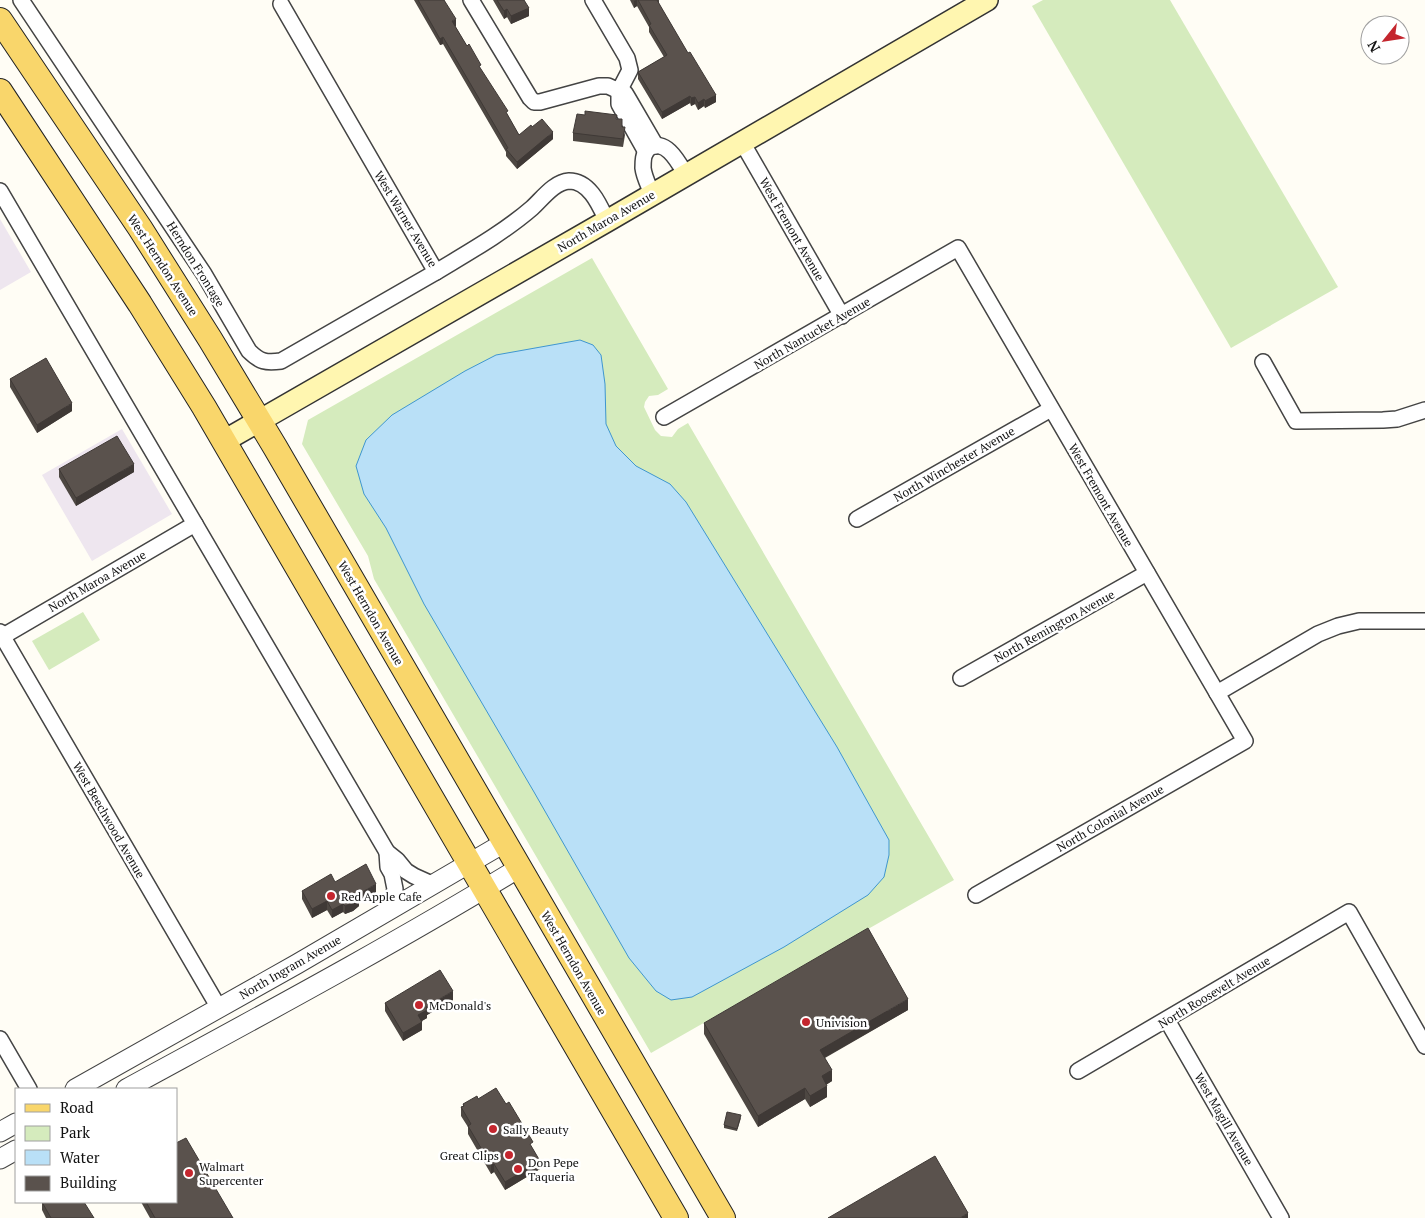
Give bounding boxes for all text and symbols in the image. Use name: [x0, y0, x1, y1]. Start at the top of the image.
north arrow: [1360, 15, 1410, 65]
text: N: [1362, 37, 1384, 56]
street label: West Warner Avenue: [371, 168, 441, 270]
street label: West Fremont Avenue: [756, 175, 828, 283]
street label: North Maroa Avenue: [555, 187, 657, 255]
street label: West Herndon Avenue: [125, 211, 201, 319]
street label: Herndon Frontage: [164, 219, 228, 309]
street label: North Nantucket Avenue: [751, 294, 873, 372]
street label: North Winchester Avenue: [891, 423, 1017, 505]
street label: West Fremont Avenue: [1065, 441, 1137, 549]
street label: North Maroa Avenue: [46, 547, 148, 615]
street label: West Herndon Avenue: [335, 558, 407, 668]
street label: North Remington Avenue: [991, 587, 1117, 665]
street label: West Beechwood Avenue: [70, 759, 148, 881]
street label: North Colonial Avenue: [1054, 781, 1166, 855]
place label: Red Apple Cafe: [341, 889, 422, 904]
marker: Red Apple Cafe: [325, 890, 337, 902]
street label: West Herndon Avenue: [538, 908, 610, 1018]
street label: North Ingram Avenue: [236, 932, 344, 1002]
street label: North Roosevelt Avenue: [1155, 953, 1273, 1031]
place label: McDonald's: [429, 998, 491, 1013]
marker: McDonald's: [413, 999, 425, 1011]
place label: Univision: [816, 1015, 867, 1030]
marker: Univision: [800, 1016, 812, 1028]
street label: West Magill Avenue: [1191, 1070, 1257, 1168]
legend: [15, 1088, 178, 1203]
text: Road: [60, 1097, 93, 1117]
text: Park: [60, 1122, 90, 1142]
place label: Sally Beauty: [503, 1122, 569, 1137]
marker: Sally Beauty: [487, 1123, 499, 1135]
text: Water: [60, 1147, 100, 1167]
place label: Great Clips: [440, 1148, 499, 1163]
marker: Great Clips: [503, 1149, 515, 1161]
place label: Don Pepe Taqueria: [528, 1155, 579, 1184]
place label: Walmart Supercenter: [199, 1159, 264, 1188]
marker: Don Pepe Taqueria: [512, 1163, 524, 1175]
marker: Walmart Supercenter: [183, 1167, 195, 1179]
text: Building: [60, 1172, 118, 1192]

